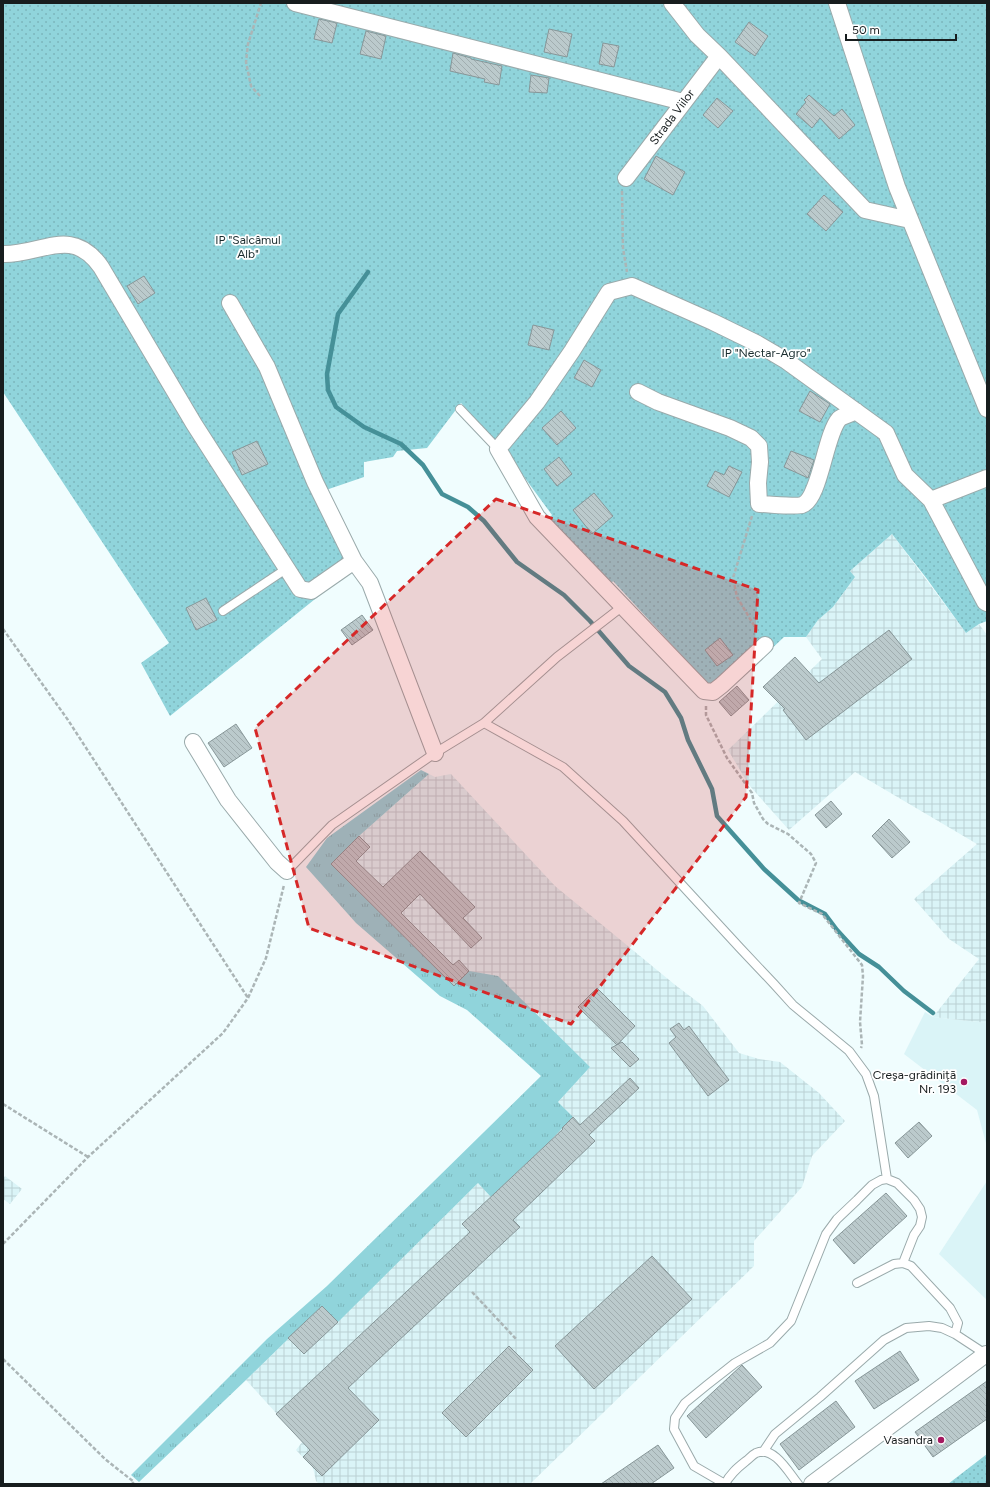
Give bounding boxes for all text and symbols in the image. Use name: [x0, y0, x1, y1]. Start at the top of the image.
scale bar: [846, 16, 956, 42]
text: 50 m: [852, 23, 880, 37]
street label: Strada Viilor: [647, 87, 697, 147]
park label: IP "Salcâmul Alb": [215, 233, 281, 261]
park label: IP "Nectar-Agro": [722, 346, 811, 360]
place label: Creşa-grădiniţă Nr. 193: [873, 1068, 956, 1096]
marker: Creşa-grădiniţă Nr. 193: [959, 1077, 969, 1087]
place label: Vasandra: [883, 1433, 933, 1447]
marker: Vasandra: [936, 1435, 946, 1445]

